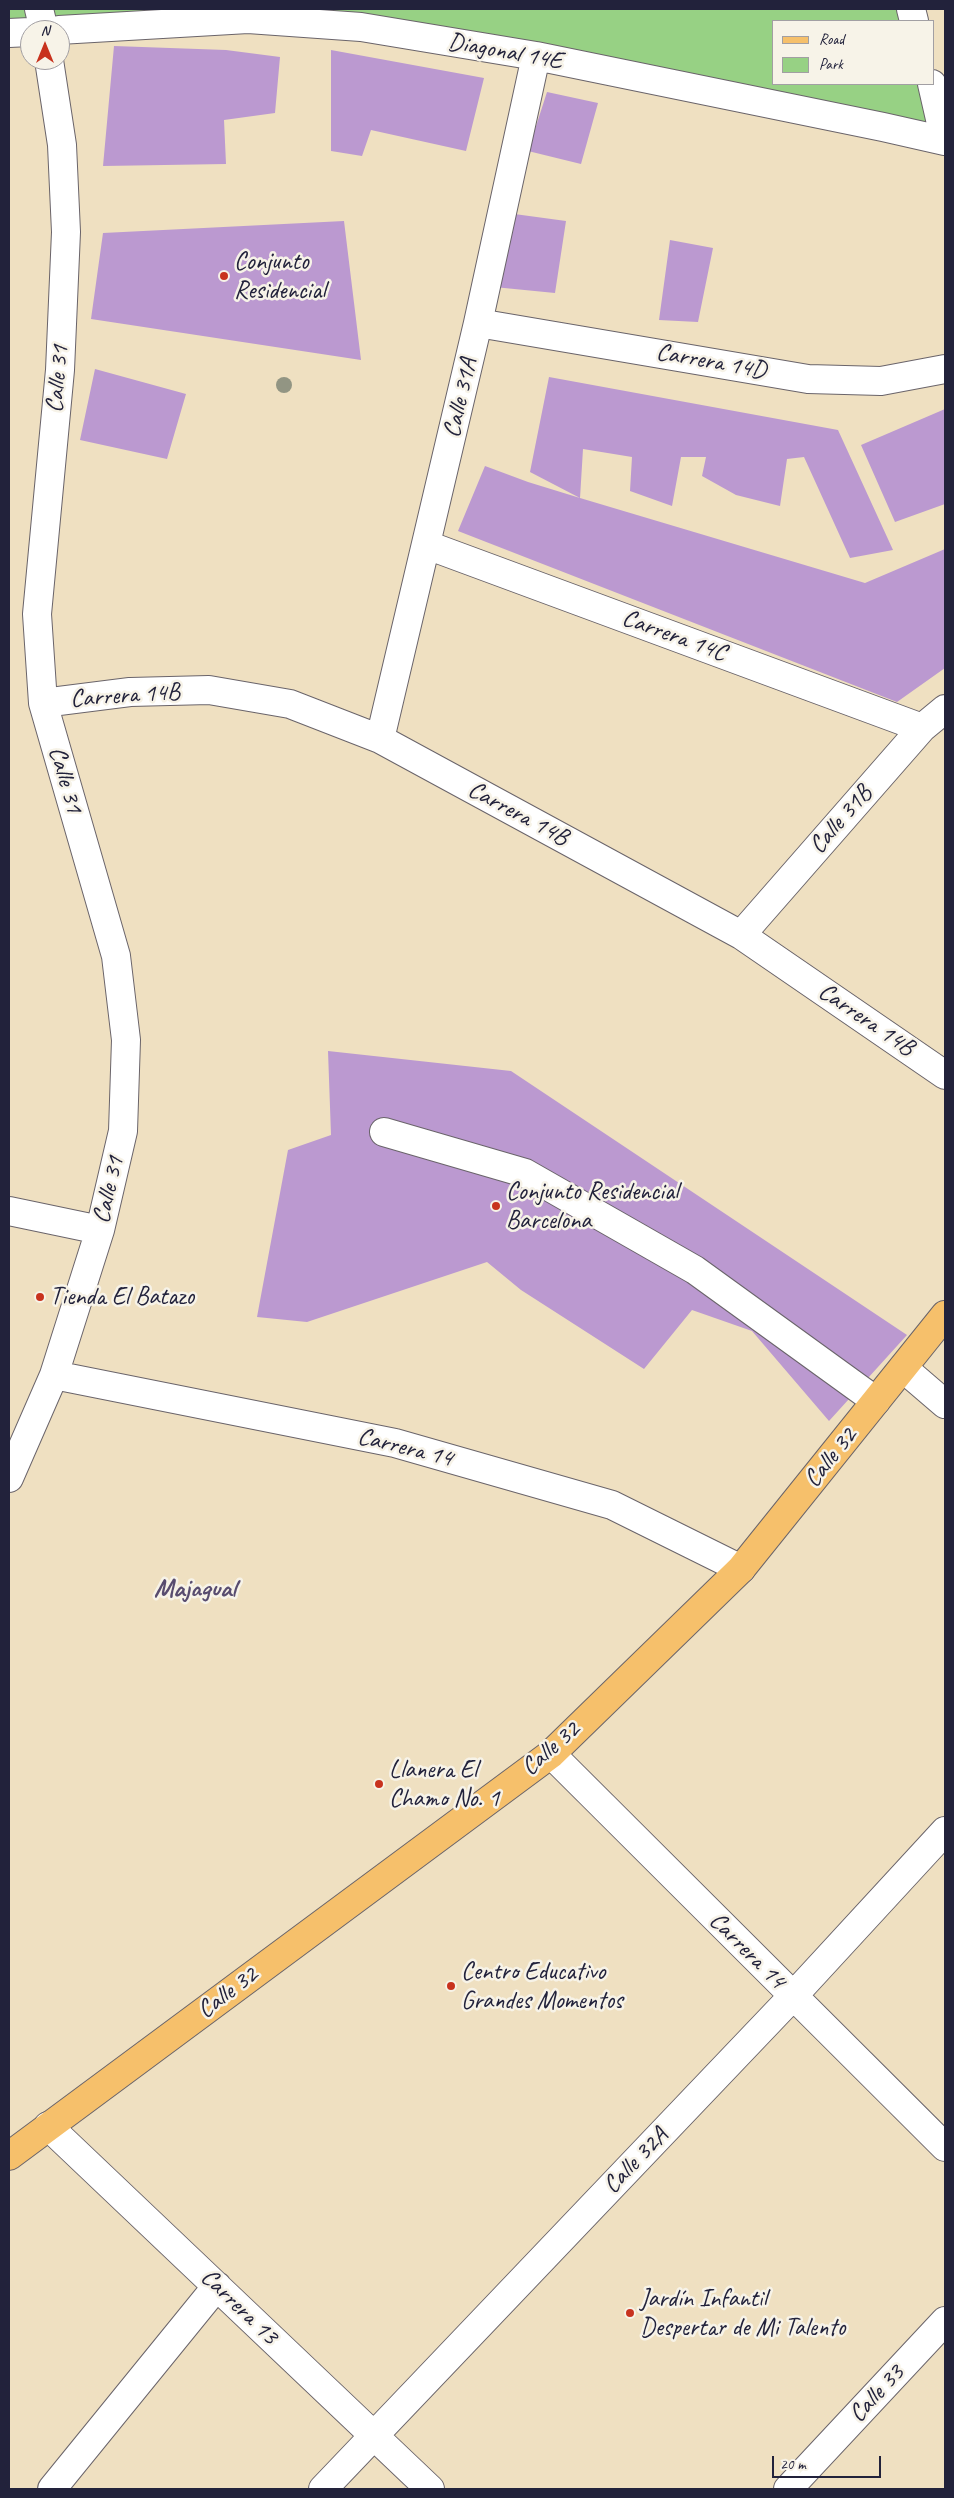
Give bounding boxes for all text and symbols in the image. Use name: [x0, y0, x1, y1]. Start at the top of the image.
north arrow: [20, 20, 70, 70]
legend: [772, 20, 934, 85]
text: N: [41, 22, 49, 39]
street label: Diagonal 14E: [446, 27, 564, 77]
text: Road: [819, 30, 844, 49]
text: Park: [819, 55, 843, 74]
place label: Conjunto Residencial: [234, 247, 325, 306]
marker: Conjunto Residencial: [218, 270, 230, 282]
street label: Carrera 14D: [654, 338, 768, 386]
street label: Calle 31: [40, 344, 76, 414]
street label: Calle 31A: [437, 355, 485, 441]
street label: Carrera 14C: [618, 603, 730, 669]
street label: Carrera 14B: [69, 677, 181, 715]
street label: Calle 31: [41, 743, 89, 817]
street label: Carrera 14B: [463, 775, 573, 853]
street label: Calle 31B: [803, 780, 879, 860]
street label: Carrera 14B: [812, 977, 920, 1063]
street label: Calle 31: [87, 1154, 131, 1226]
place label: Conjunto Residencial Barcelona: [506, 1177, 678, 1236]
marker: Conjunto Residencial Barcelona: [490, 1200, 502, 1212]
place label: Tienda El Batazo: [50, 1282, 194, 1312]
marker: Tienda El Batazo: [34, 1291, 46, 1303]
street label: Carrera 14: [354, 1422, 456, 1474]
street label: Calle 32: [798, 1422, 864, 1494]
district label: Majagual: [154, 1573, 236, 1605]
street label: Calle 32: [516, 1715, 586, 1783]
place label: Llanera El Chamo No. 1: [389, 1755, 500, 1814]
marker: Llanera El Chamo No. 1: [373, 1778, 385, 1790]
street label: Carrera 14: [702, 1906, 792, 1996]
place label: Centro Educativo Grandes Momentos: [461, 1957, 623, 2016]
street label: Calle 32: [192, 1961, 264, 2025]
marker: Centro Educativo Grandes Momentos: [445, 1980, 457, 1992]
street label: Calle 32A: [597, 2122, 675, 2200]
street label: Carrera 13: [194, 2263, 284, 2351]
place label: Jardín Infantil Despertar de Mi Talento: [640, 2284, 845, 2343]
marker: Jardín Infantil Despertar de Mi Talento: [624, 2307, 636, 2319]
street label: Calle 33: [843, 2359, 911, 2429]
scale bar: [774, 2446, 883, 2478]
text: 20 m: [780, 2455, 806, 2474]

